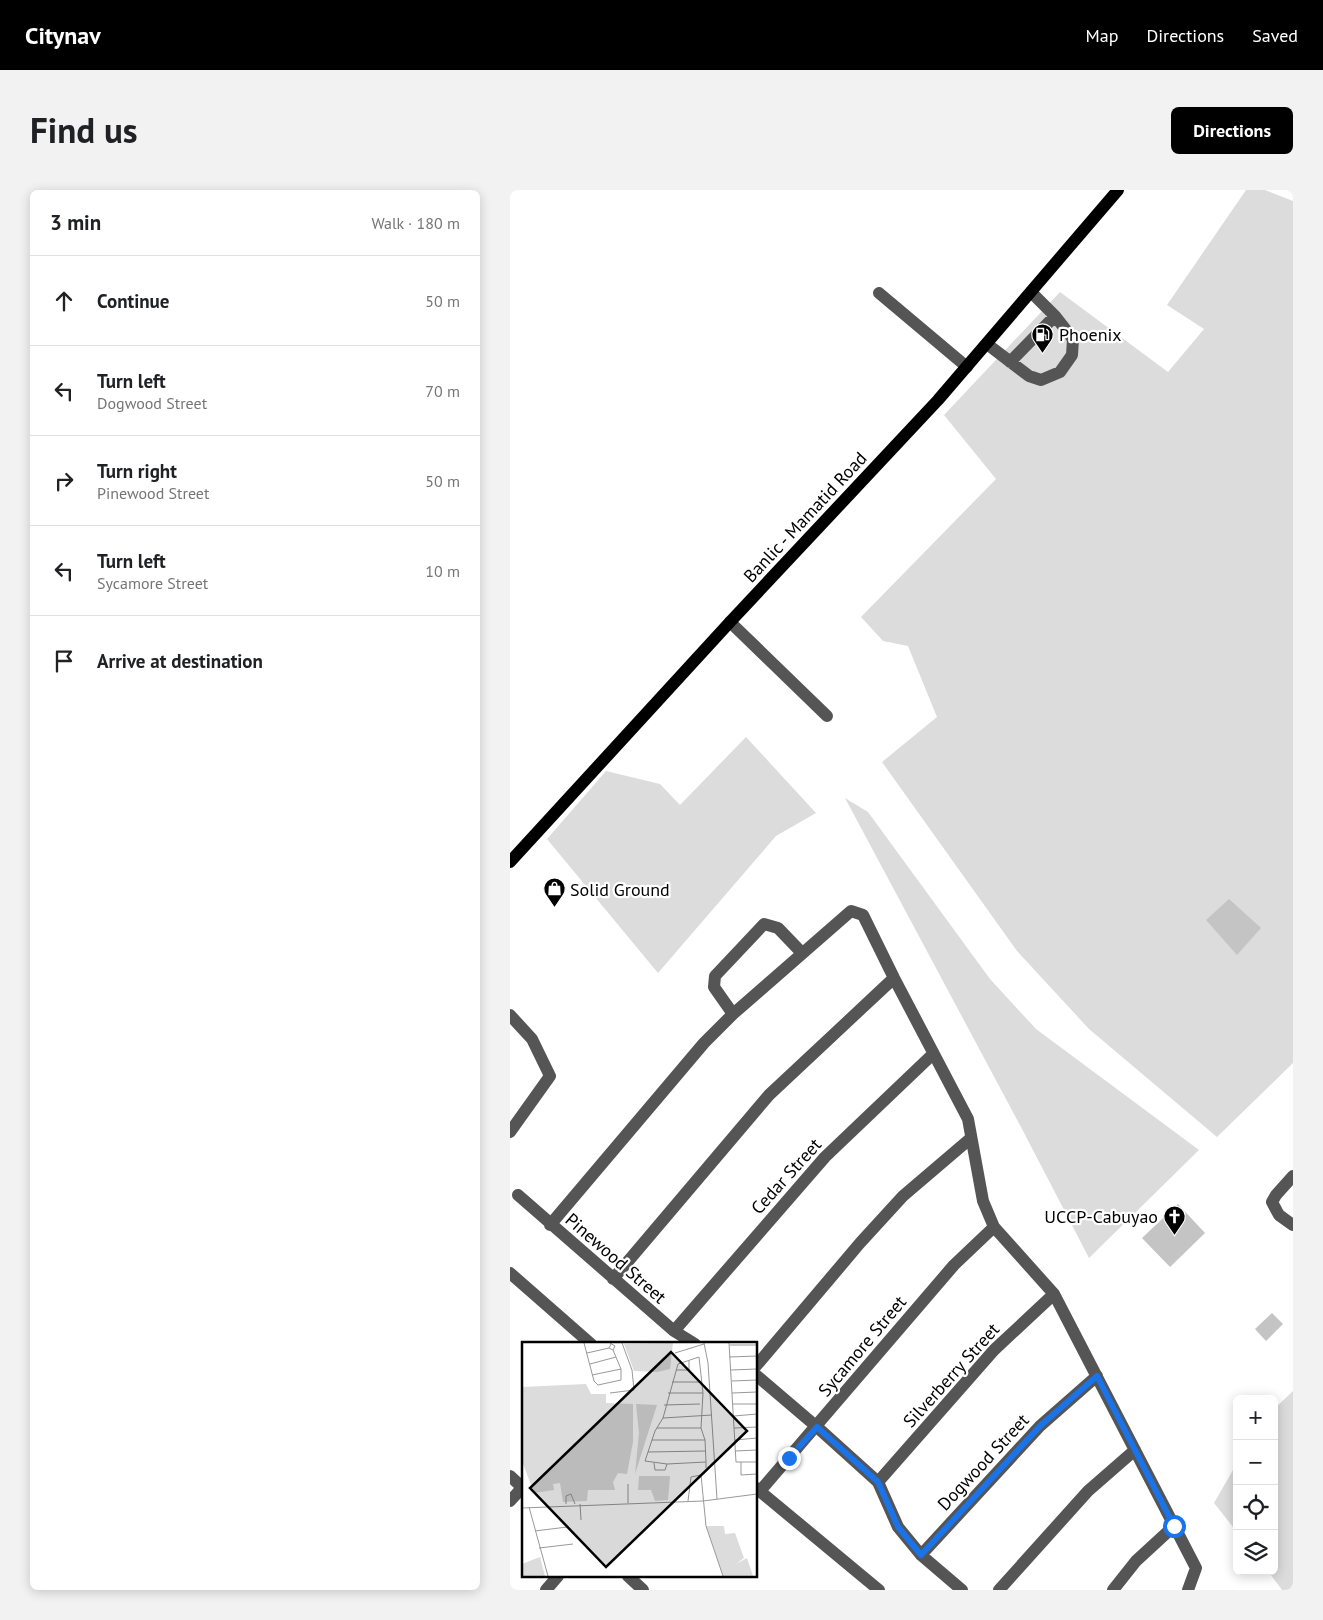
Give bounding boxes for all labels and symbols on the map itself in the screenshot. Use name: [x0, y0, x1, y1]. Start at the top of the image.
fuel station icon: Phoenix: [1031, 322, 1055, 353]
place label: Phoenix: [1059, 323, 1122, 346]
street label: Banlic - Mamatid Road: [738, 447, 872, 587]
shop icon: Solid Ground: [542, 877, 566, 908]
place label: Solid Ground: [570, 878, 670, 901]
street label: Cedar Street: [746, 1133, 826, 1219]
church icon: UCCP-Cabuyao: [1162, 1204, 1186, 1235]
place label: UCCP-Cabuyao: [1044, 1205, 1158, 1228]
street label: Pinewood Street: [561, 1208, 671, 1308]
street label: Sycamore Street: [813, 1291, 911, 1401]
street label: Silverberry Street: [898, 1318, 1004, 1432]
inset map: [522, 1342, 758, 1578]
street label: Dogwood Street: [932, 1409, 1034, 1515]
route end: [778, 1447, 801, 1470]
route start: [1163, 1515, 1186, 1538]

